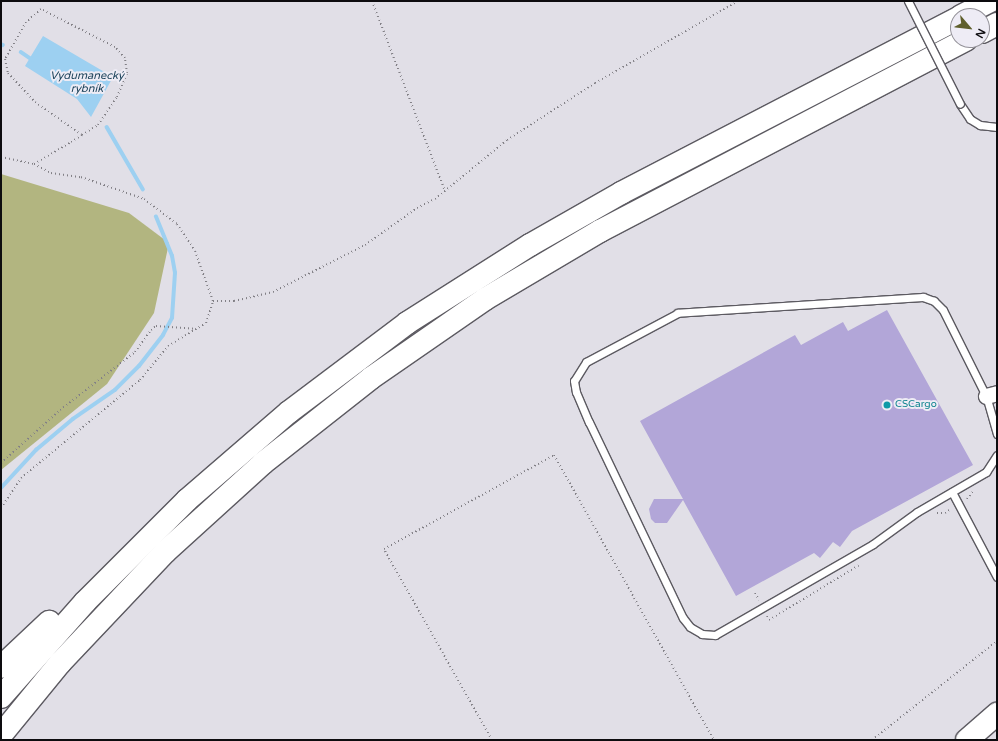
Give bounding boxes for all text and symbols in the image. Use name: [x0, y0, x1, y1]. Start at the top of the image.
north arrow: [950, 8, 990, 48]
text: N: [972, 26, 988, 40]
water label: Vydumanecký rybník: [50, 70, 124, 96]
place label: CSCargo: [895, 399, 937, 411]
marker: CSCargo: [882, 400, 892, 410]

